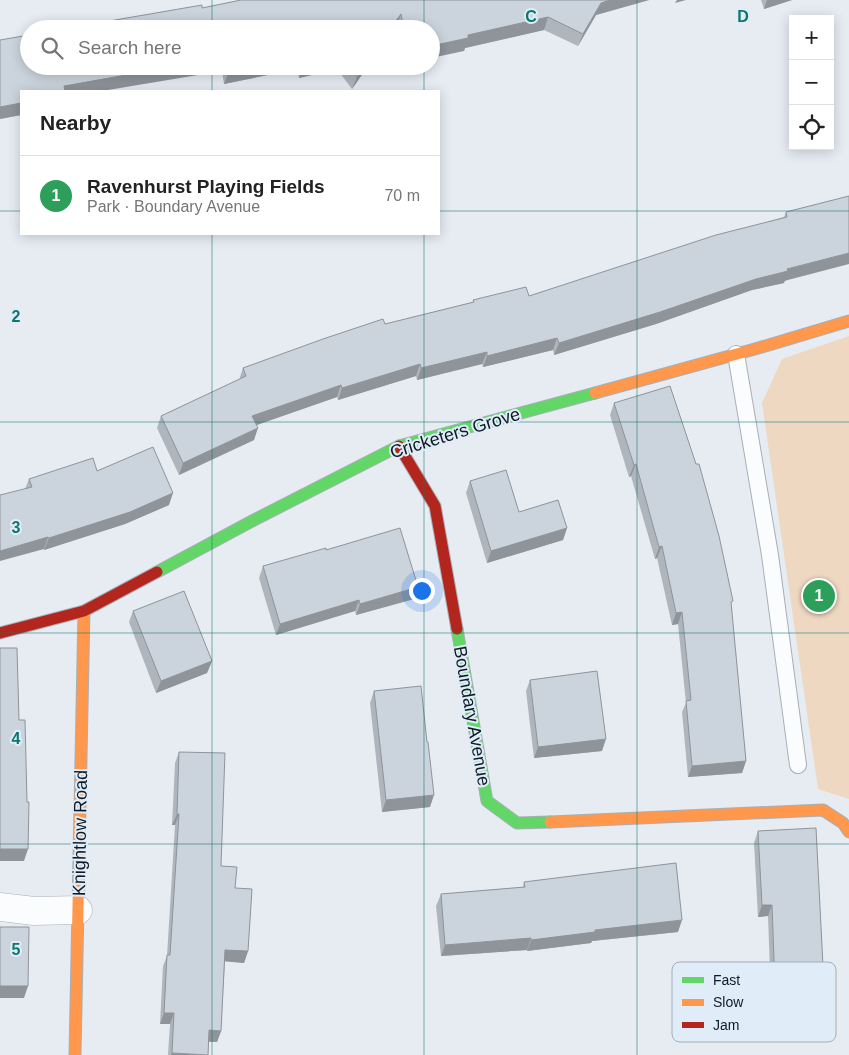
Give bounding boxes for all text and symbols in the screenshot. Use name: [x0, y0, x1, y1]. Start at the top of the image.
text: C: [525, 8, 537, 25]
text: D: [737, 8, 749, 25]
map controls: [789, 15, 834, 150]
button: +: [789, 15, 834, 60]
search box: [20, 20, 440, 75]
icon: search: [38, 34, 66, 62]
text: Search here: [78, 37, 182, 58]
button: −: [789, 60, 834, 105]
button: locate: [789, 105, 834, 150]
text: Nearby: [40, 111, 111, 134]
text: Ravenhurst Playing Fields: [87, 176, 325, 197]
text: 1: [52, 187, 60, 204]
text: 70 m: [384, 187, 420, 204]
text: Park · Boundary Avenue: [87, 198, 260, 215]
text: 2: [12, 308, 21, 325]
street label: Cricketers Grove: [388, 404, 522, 462]
text: 3: [12, 519, 21, 536]
pin: 1: [803, 577, 835, 615]
your location: [409, 578, 435, 604]
street label: Boundary Avenue: [450, 644, 494, 788]
text: 4: [12, 730, 21, 747]
street label: Knightlow Road: [69, 770, 91, 896]
text: 5: [12, 941, 21, 958]
legend: [672, 962, 836, 1042]
text: Fast: [713, 972, 740, 988]
text: Slow: [713, 994, 744, 1010]
text: Jam: [713, 1017, 739, 1033]

